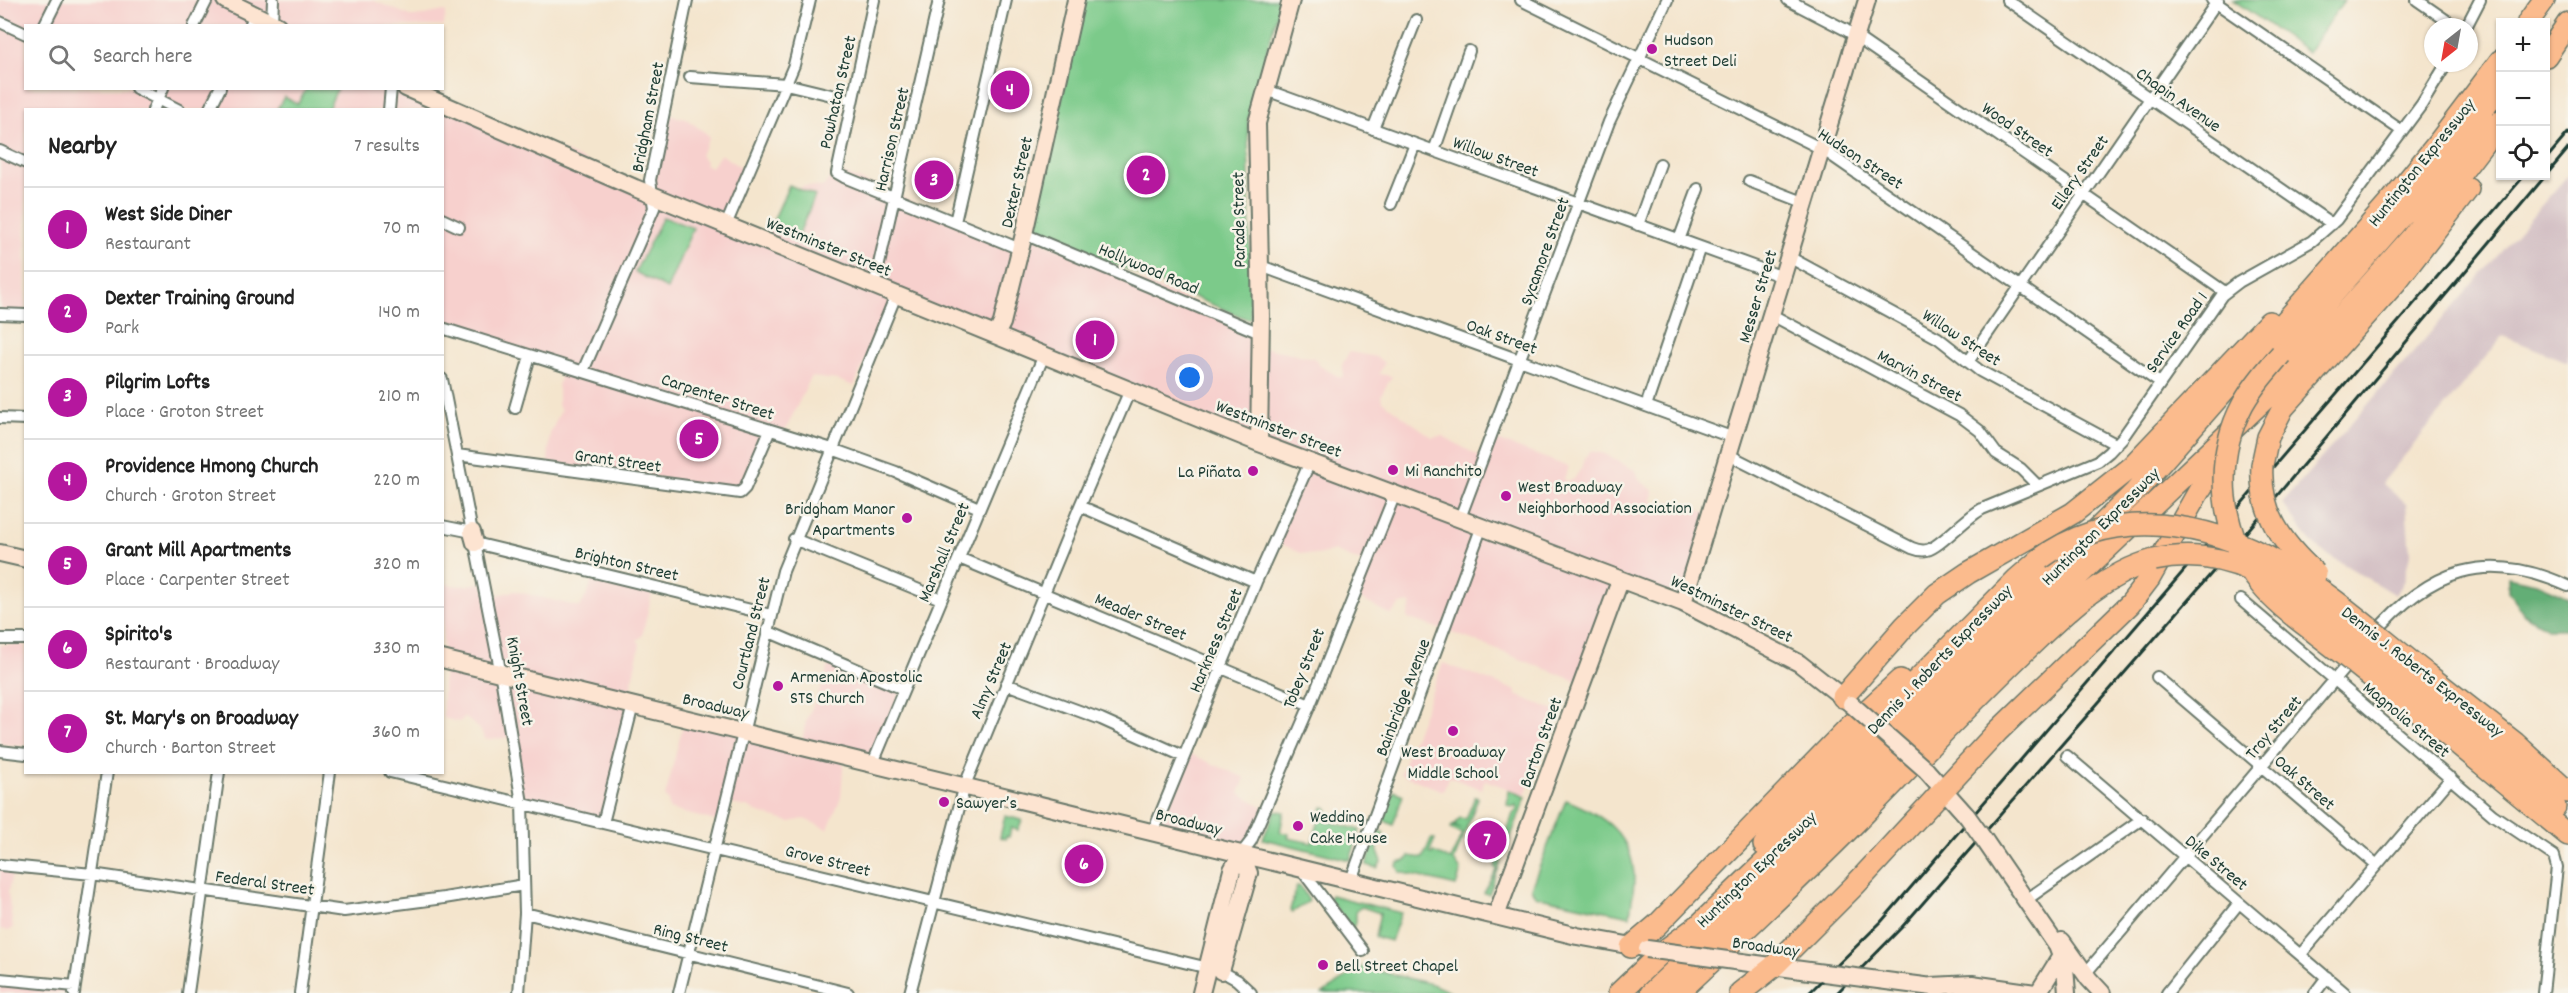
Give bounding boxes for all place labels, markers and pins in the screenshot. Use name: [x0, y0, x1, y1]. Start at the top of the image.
place label: Hudson Street Deli: [1664, 29, 1737, 75]
marker: Hudson Street Deli: [1645, 42, 1659, 56]
pin: 4: [990, 68, 1030, 112]
pin: 2: [1126, 152, 1166, 198]
pin: 3: [914, 158, 954, 202]
pin: 1: [1076, 318, 1114, 362]
pin: 5: [680, 416, 718, 462]
place label: Mi Ranchito: [1405, 460, 1482, 485]
place label: La Piñata: [1178, 461, 1242, 486]
marker: Mi Ranchito: [1386, 463, 1400, 477]
marker: La Piñata: [1246, 464, 1260, 478]
place label: West Broadway Neighborhood Association: [1518, 476, 1692, 522]
marker: West Broadway Neighborhood Association: [1499, 489, 1513, 503]
place label: Bridgham Manor Apartments: [785, 498, 895, 544]
marker: Bridgham Manor Apartments: [900, 511, 914, 525]
place label: Armenian Apostolic STS Church: [790, 666, 922, 712]
marker: Armenian Apostolic STS Church: [771, 679, 785, 693]
marker: West Broadway Middle School: [1446, 724, 1460, 738]
place label: West Broadway Middle School: [1401, 741, 1506, 787]
place label: Sawyer’s: [956, 792, 1017, 817]
marker: Sawyer’s: [937, 795, 951, 809]
place label: Wedding Cake House: [1310, 806, 1387, 852]
pin: 7: [1468, 818, 1506, 862]
marker: Wedding Cake House: [1291, 819, 1305, 833]
pin: 6: [1064, 842, 1104, 886]
place label: Bell Street Chapel: [1335, 955, 1459, 980]
marker: Bell Street Chapel: [1316, 958, 1330, 972]

